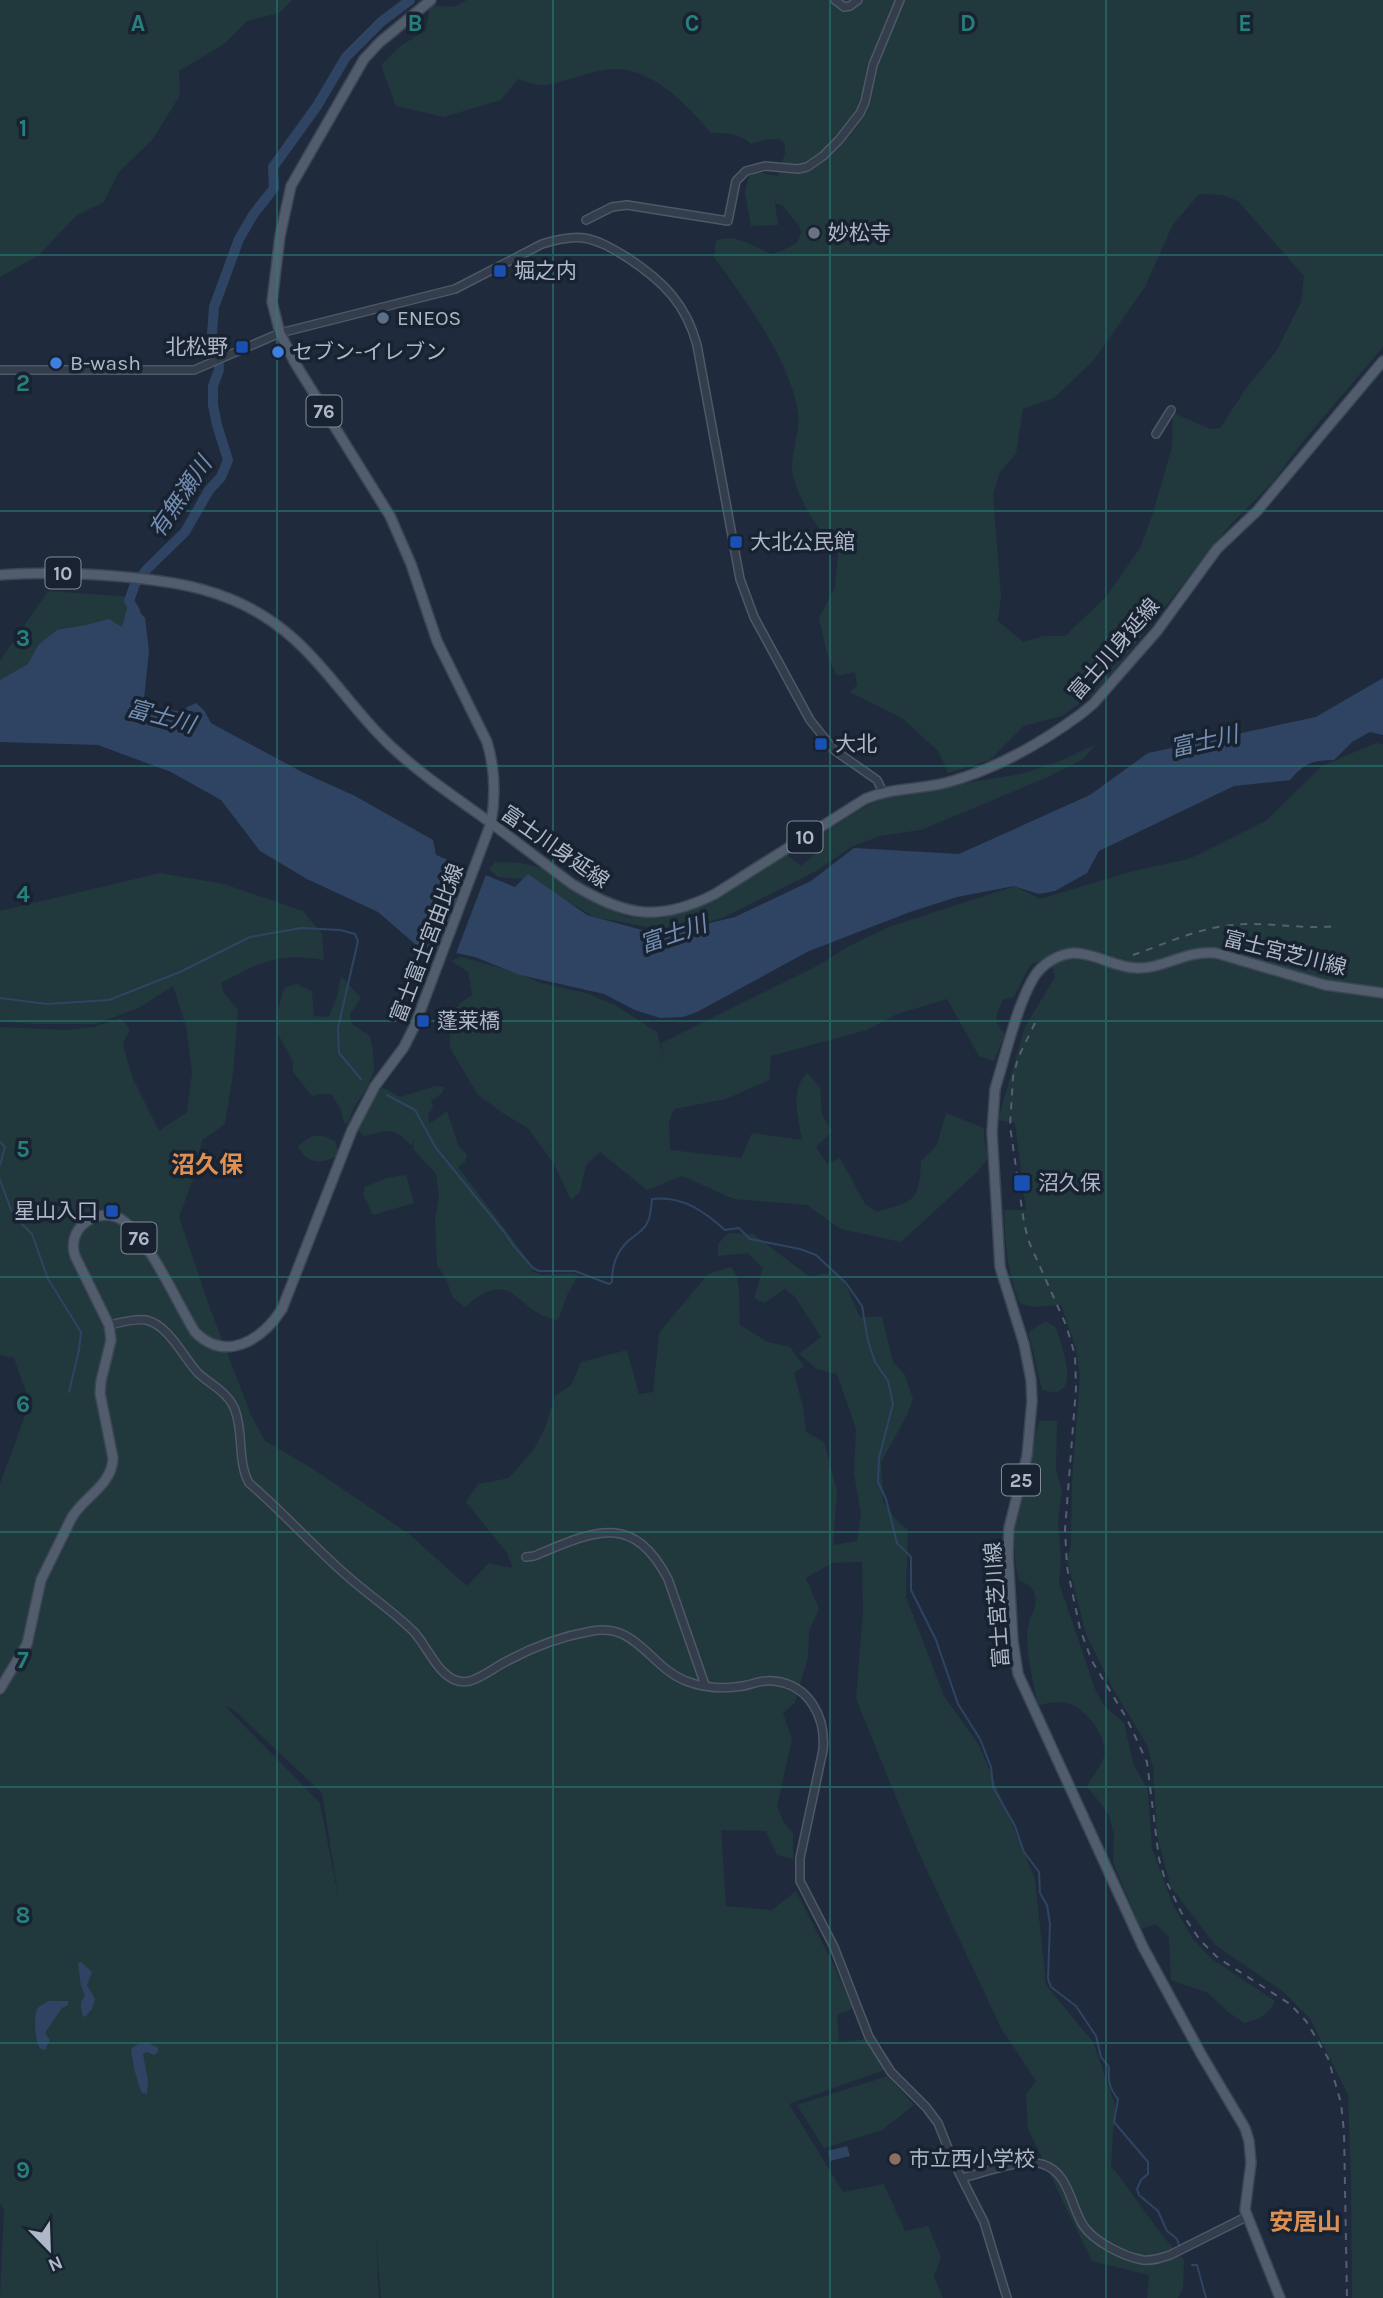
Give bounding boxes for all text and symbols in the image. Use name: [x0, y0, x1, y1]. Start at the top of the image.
text: A: [131, 10, 145, 37]
text: B: [408, 10, 422, 37]
text: C: [685, 10, 699, 37]
text: D: [960, 10, 976, 37]
text: E: [1238, 10, 1252, 37]
text: 1: [19, 115, 27, 142]
place label: 妙松寺: [828, 221, 891, 245]
marker: 妙松寺: [806, 225, 822, 241]
place label: 堀之内: [514, 259, 577, 283]
marker: 堀之内: [492, 263, 508, 279]
place label: ENEOS: [397, 306, 461, 330]
marker: ENEOS: [375, 310, 391, 326]
place label: 北松野: [165, 335, 228, 359]
marker: 北松野: [234, 339, 250, 355]
place label: セブン-イレブン: [292, 340, 446, 364]
marker: セブン-イレブン: [270, 344, 286, 360]
place label: B-wash: [70, 351, 141, 375]
marker: B-wash: [48, 355, 64, 371]
text: 2: [16, 370, 30, 397]
road number: 76: [306, 396, 342, 426]
water label: 有無瀬川: [143, 449, 219, 543]
place label: 大北公民館: [750, 530, 855, 554]
marker: 大北公民館: [728, 534, 744, 550]
road number: 10: [46, 558, 80, 588]
street label: 富士川身延線: [1064, 594, 1164, 704]
text: 3: [16, 625, 30, 652]
water label: 富士川: [124, 695, 201, 739]
water label: 富士川: [1167, 720, 1244, 762]
place label: 大北: [835, 732, 877, 756]
marker: 大北: [813, 736, 829, 752]
street label: 富士川身延線: [497, 801, 613, 893]
road number: 10: [788, 822, 822, 852]
street label: 富士富士宮由比線: [386, 860, 468, 1026]
text: 4: [16, 881, 30, 908]
water label: 富士川: [636, 909, 713, 958]
street label: 富士宮芝川線: [1221, 926, 1349, 980]
place label: 蓬莱橋: [437, 1009, 500, 1033]
marker: 蓬莱橋: [415, 1013, 431, 1029]
text: 5: [16, 1136, 30, 1163]
district label: 沼久保: [171, 1151, 243, 1179]
place label: 沼久保: [1038, 1171, 1101, 1195]
marker: 沼久保: [1012, 1173, 1032, 1193]
place label: 星山入口: [14, 1199, 98, 1223]
marker: 星山入口: [104, 1203, 120, 1219]
road number: 76: [122, 1222, 156, 1254]
text: 6: [16, 1391, 30, 1418]
road number: 25: [1002, 1464, 1040, 1496]
street label: 富士宮芝川線: [981, 1541, 1013, 1669]
text: 7: [17, 1647, 29, 1674]
text: 8: [16, 1902, 30, 1929]
place label: 市立西小学校: [909, 2147, 1035, 2171]
marker: 市立西小学校: [887, 2151, 903, 2167]
text: 9: [16, 2157, 30, 2184]
district label: 安居山: [1269, 2208, 1341, 2236]
north arrow: [14, 2214, 84, 2284]
text: N: [45, 2251, 66, 2277]

